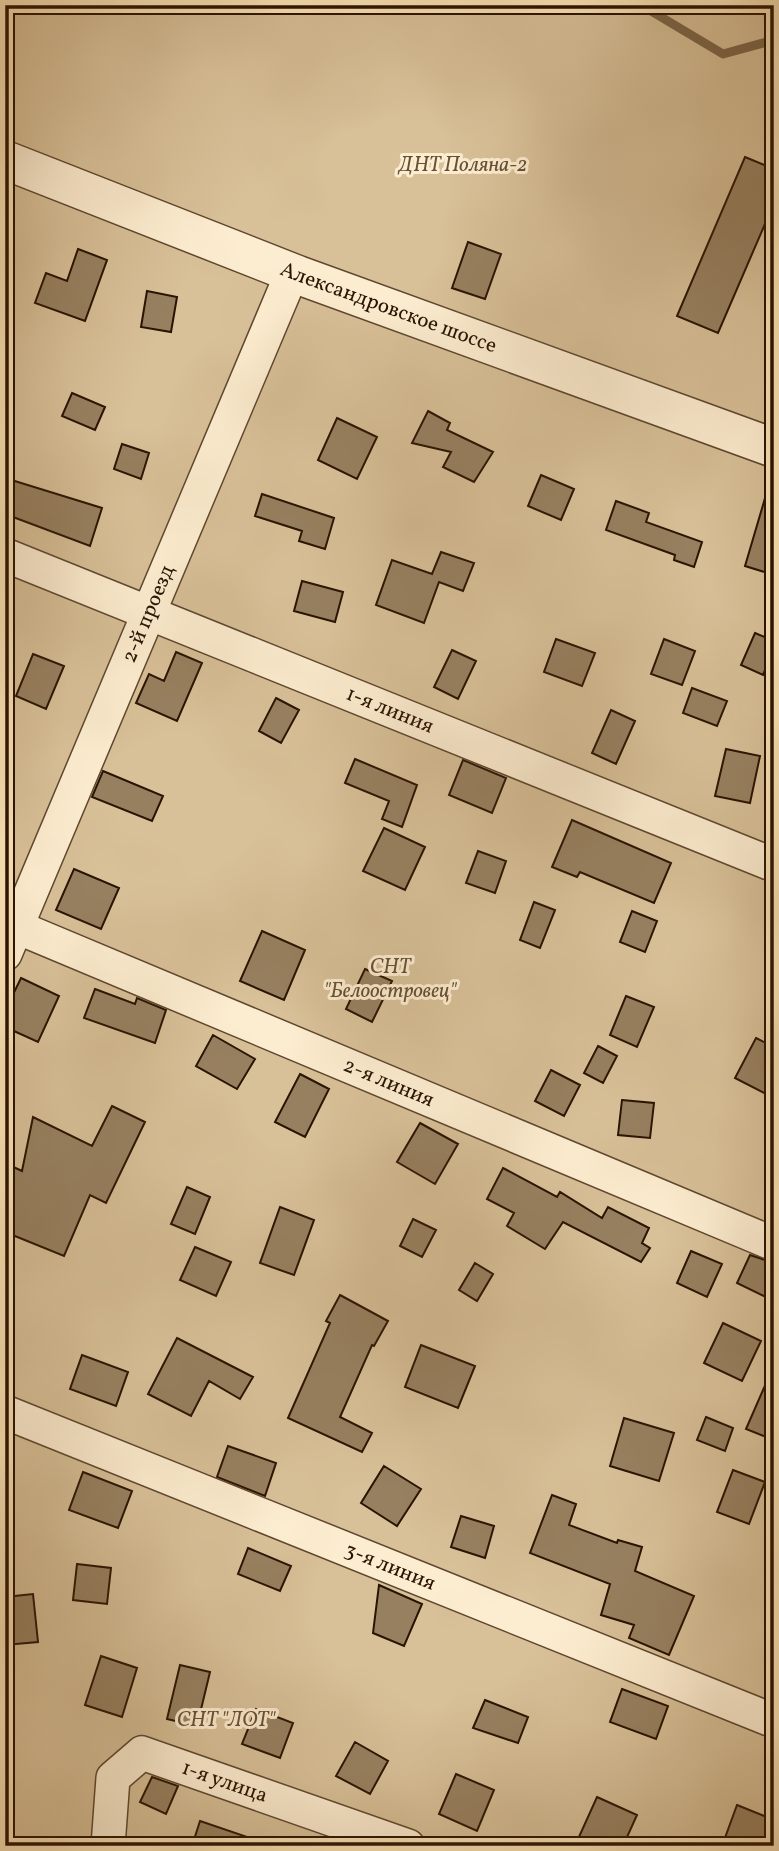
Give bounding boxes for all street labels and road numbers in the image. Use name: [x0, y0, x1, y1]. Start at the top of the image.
street label: Александровское шоссе: [276, 255, 501, 361]
street label: 2-й проезд: [115, 561, 182, 667]
street label: 1-я линия: [342, 679, 438, 741]
street label: 2-я линия: [339, 1051, 439, 1115]
street label: 3-я линия: [340, 1535, 440, 1598]
street label: 1-я улица: [178, 1753, 272, 1810]

